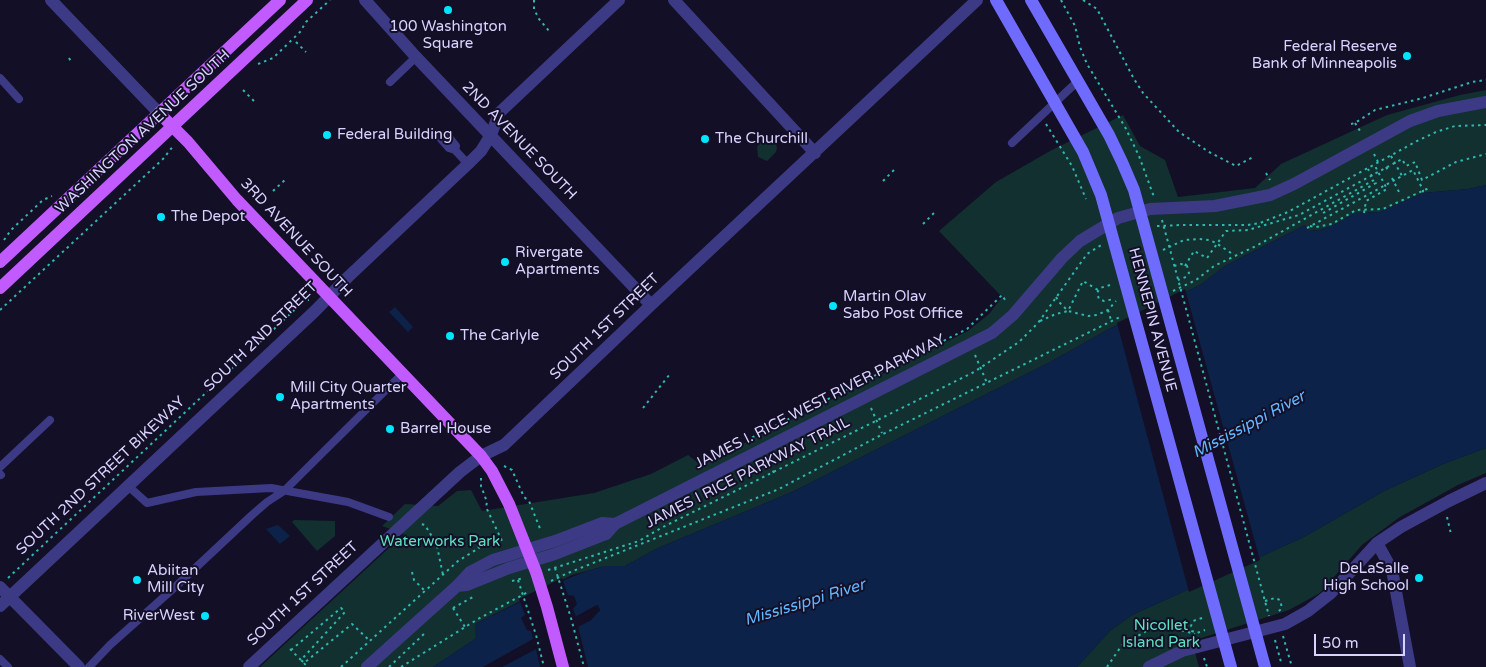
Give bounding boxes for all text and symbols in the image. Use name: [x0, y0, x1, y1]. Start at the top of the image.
marker: 100 Washington Square: [442, 4, 454, 16]
place label: 100 Washington Square: [389, 18, 507, 53]
place label: Federal Reserve Bank of Minneapolis: [1252, 38, 1397, 73]
street label: WASHINGTON AVENUE SOUTH: [52, 46, 234, 218]
marker: Federal Reserve Bank of Minneapolis: [1401, 50, 1413, 62]
street label: 2ND AVENUE SOUTH: [458, 78, 580, 204]
place label: Federal Building: [337, 126, 452, 144]
marker: Federal Building: [321, 129, 333, 141]
place label: The Churchill: [715, 130, 808, 148]
marker: The Churchill: [699, 133, 711, 145]
street label: 3RD AVENUE SOUTH: [236, 175, 356, 301]
place label: The Depot: [171, 208, 245, 226]
marker: The Depot: [155, 211, 167, 223]
place label: Rivergate Apartments: [515, 244, 600, 279]
street label: HENNEPIN AVENUE: [1124, 246, 1180, 394]
marker: Rivergate Apartments: [499, 256, 511, 268]
street label: SOUTH 1ST STREET: [547, 270, 663, 384]
street label: SOUTH 2ND STREET: [201, 278, 321, 396]
place label: Martin Olav Sabo Post Office: [843, 288, 963, 323]
marker: Martin Olav Sabo Post Office: [827, 300, 839, 312]
place label: The Carlyle: [460, 327, 539, 345]
marker: The Carlyle: [444, 330, 456, 342]
street label: JAMES I. RICE WEST RIVER PARKWAY: [692, 331, 948, 473]
place label: Mill City Quarter Apartments: [290, 379, 406, 414]
water label: Mississippi River: [1189, 387, 1309, 463]
marker: Mill City Quarter Apartments: [274, 391, 286, 403]
street label: SOUTH 2ND STREET BIKEWAY: [13, 393, 189, 559]
street label: JAMES I RICE PARKWAY TRAIL: [643, 414, 853, 532]
place label: Barrel House: [400, 420, 491, 438]
marker: Barrel House: [384, 423, 396, 435]
park label: Waterworks Park: [380, 533, 500, 551]
street label: SOUTH 1ST STREET: [244, 538, 362, 650]
place label: DeLaSalle High School: [1323, 560, 1409, 595]
place label: Abiitan Mill City: [147, 562, 204, 597]
marker: DeLaSalle High School: [1413, 572, 1425, 584]
marker: Abiitan Mill City: [131, 574, 143, 586]
water label: Mississippi River: [742, 576, 868, 630]
place label: RiverWest: [123, 607, 195, 625]
marker: RiverWest: [199, 610, 211, 622]
park label: Nicollet Island Park: [1122, 617, 1200, 652]
scale bar: [1316, 624, 1407, 656]
text: 50 m: [1322, 634, 1359, 652]

